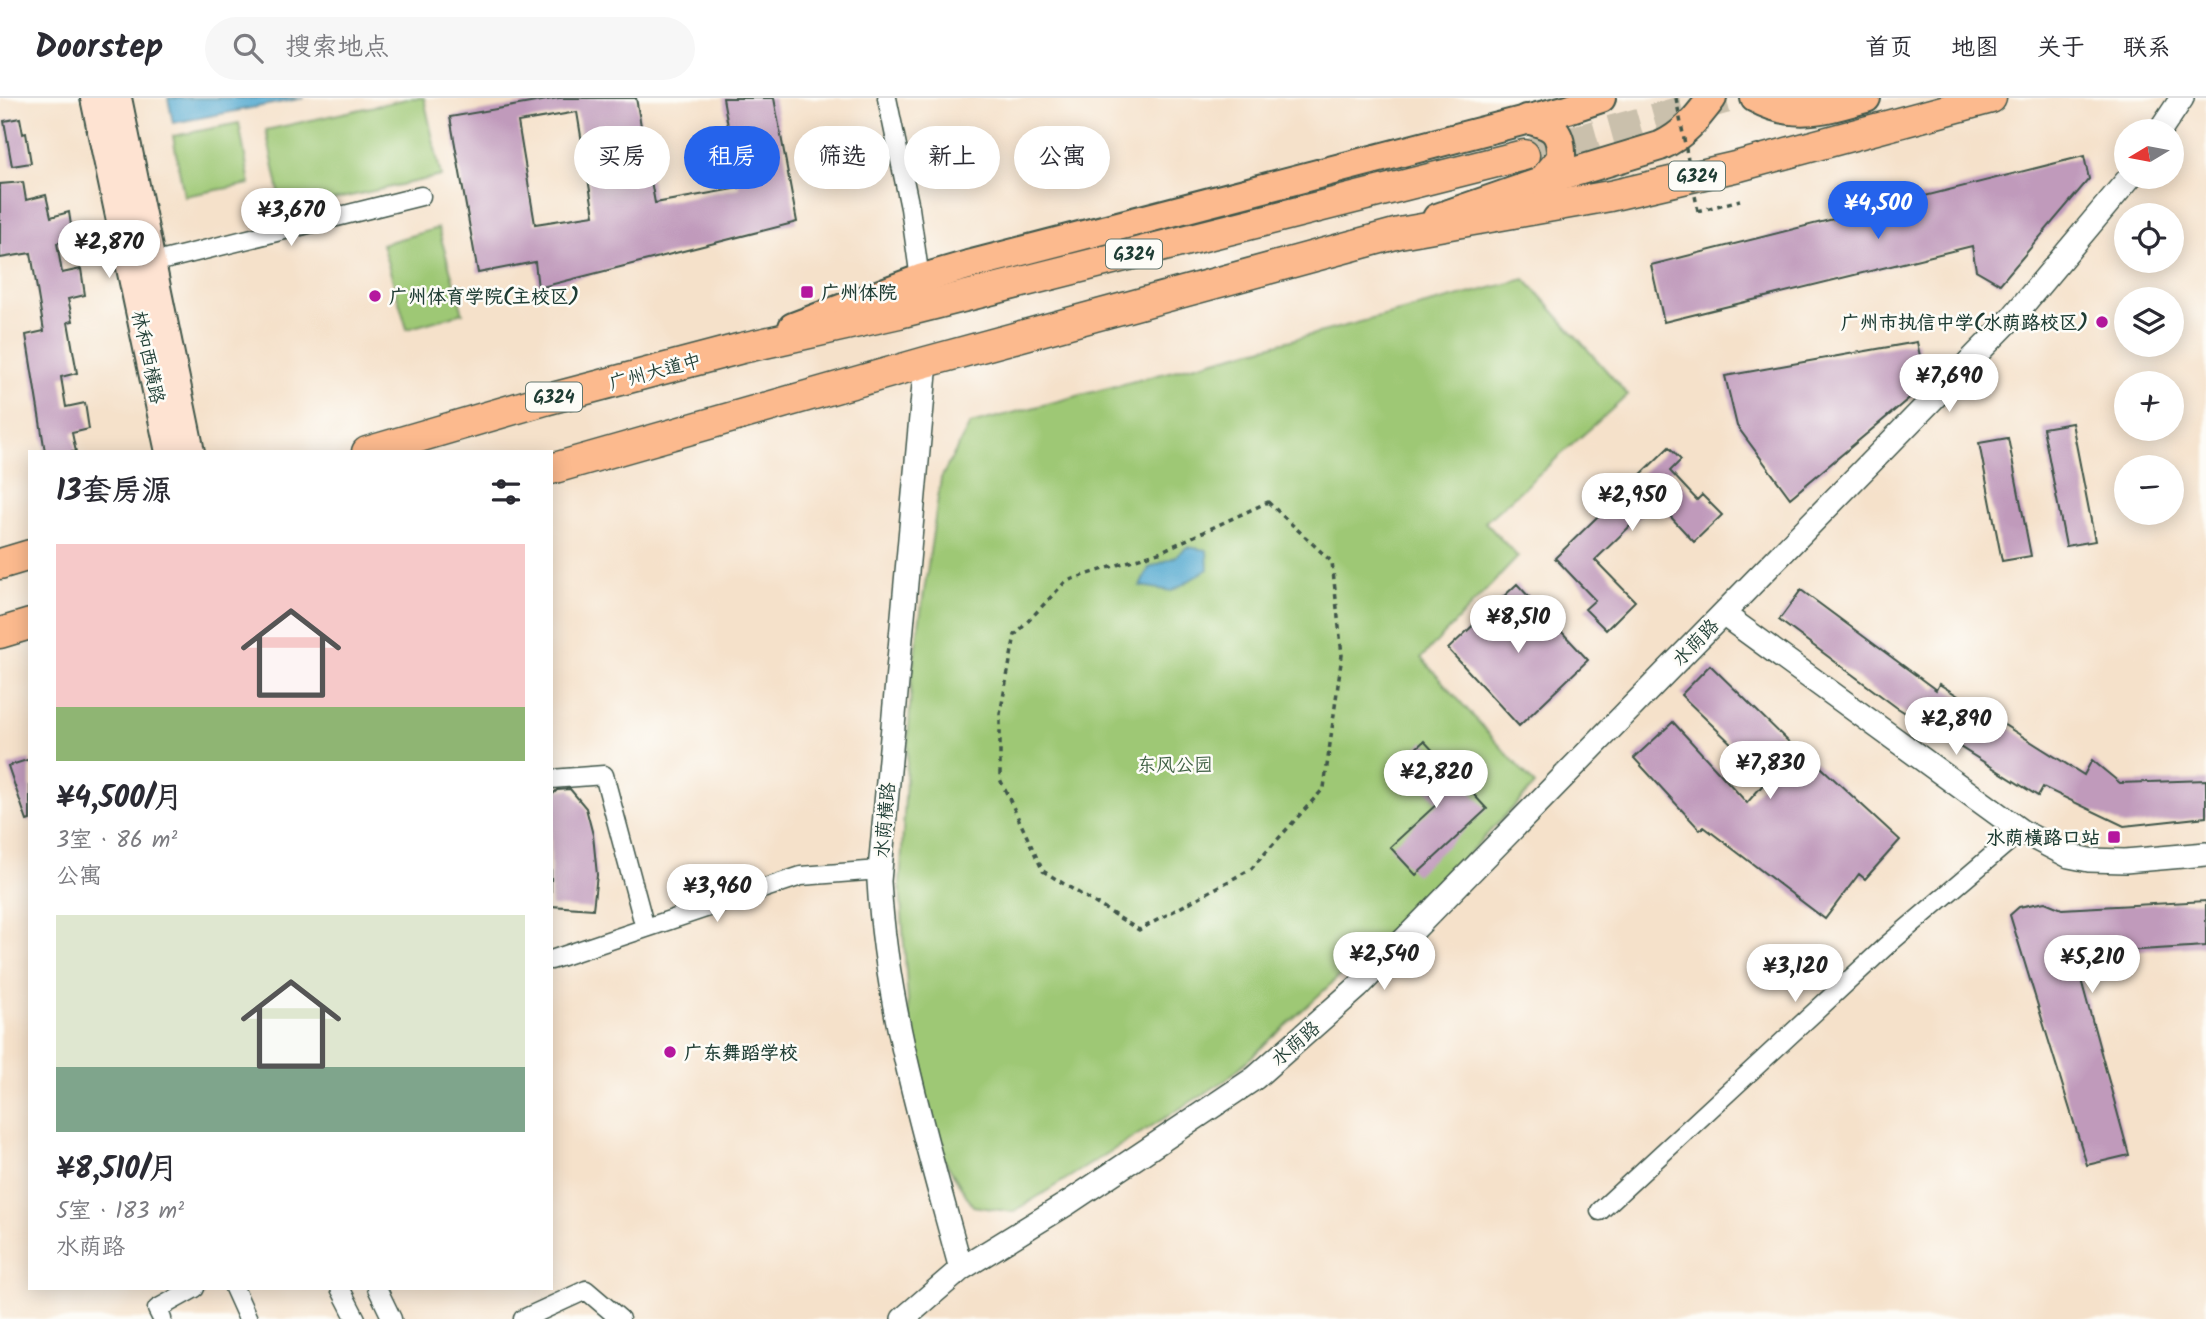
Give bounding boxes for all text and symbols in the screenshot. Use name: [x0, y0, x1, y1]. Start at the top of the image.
search box: [205, 17, 695, 80]
text: Doorstep: [35, 22, 163, 75]
text: 搜索地点: [285, 27, 389, 69]
icon: search: [229, 29, 267, 67]
text: 首页: [1865, 29, 1913, 68]
text: 地图: [1951, 29, 1999, 68]
text: 关于: [2037, 29, 2085, 68]
text: 联系: [2123, 29, 2171, 68]
north arrow: [2114, 119, 2184, 189]
map controls: [2114, 119, 2184, 525]
chip: 买房: [574, 126, 670, 189]
chip: 租房: [684, 126, 780, 189]
chip: 筛选: [794, 126, 890, 189]
chip: 新上: [904, 126, 1000, 189]
chip: 公寓: [1014, 126, 1110, 189]
road number: G324: [1669, 162, 1725, 190]
pin: ¥4,500: [1821, 181, 1935, 241]
text: ¥4,500: [1844, 186, 1912, 222]
pin: ¥3,670: [234, 188, 348, 248]
text: ¥3,670: [257, 193, 325, 229]
button: locate: [2114, 203, 2184, 273]
pin: ¥2,870: [52, 220, 166, 280]
text: ¥2,870: [74, 225, 144, 261]
road number: G324: [1106, 239, 1162, 268]
place label: 广州体院: [821, 279, 897, 309]
place label: 广州体育学院(主校区): [389, 283, 579, 313]
marker: 广州体院: [799, 284, 815, 300]
button: layers: [2114, 287, 2184, 357]
marker: 广州体育学院(主校区): [367, 288, 383, 304]
street label: 林和西横路: [122, 308, 172, 407]
place label: 广州市执信中学(水荫路校区): [1841, 309, 2088, 339]
marker: 广州市执信中学(水荫路校区): [2094, 314, 2110, 330]
street label: 广州大道中: [606, 346, 705, 400]
pin: ¥7,690: [1892, 354, 2006, 414]
text: ¥7,690: [1916, 359, 1982, 395]
button: +: [2114, 371, 2184, 441]
road number: G324: [526, 382, 582, 412]
button: −: [2114, 455, 2184, 525]
text: 13套房源: [56, 468, 171, 516]
icon: filters: [487, 473, 525, 511]
pin: ¥2,950: [1575, 474, 1689, 533]
text: ¥2,950: [1598, 478, 1666, 514]
icon: home: [228, 590, 354, 716]
pin: ¥8,510: [1461, 596, 1575, 655]
text: ¥8,510: [1486, 600, 1550, 636]
street label: 水荫路: [1666, 612, 1727, 674]
pin: ¥2,890: [1899, 698, 2013, 757]
text: ¥2,890: [1921, 702, 1991, 738]
pin: ¥7,830: [1713, 742, 1827, 801]
text: ¥7,830: [1736, 746, 1804, 782]
pin: ¥2,820: [1379, 750, 1493, 810]
park label: 东风公园: [1137, 751, 1213, 781]
text: ¥2,820: [1400, 755, 1472, 791]
text: ¥4,500/月: [56, 775, 183, 823]
street label: 水荫横路: [868, 781, 904, 859]
text: 3室 · 86 m²: [56, 823, 177, 859]
place label: 水荫横路口站: [1986, 824, 2100, 854]
marker: 水荫横路口站: [2106, 829, 2122, 845]
text: 公寓: [56, 859, 102, 895]
pin: ¥3,960: [660, 864, 774, 924]
text: ¥3,960: [683, 869, 751, 905]
pin: ¥2,540: [1327, 932, 1441, 992]
pin: ¥5,210: [2035, 936, 2149, 995]
text: ¥2,540: [1349, 937, 1419, 973]
text: ¥5,210: [2060, 940, 2124, 976]
pin: ¥3,120: [1738, 944, 1852, 1004]
text: ¥3,120: [1763, 949, 1827, 985]
icon: home: [228, 961, 354, 1087]
street label: 水荫路: [1265, 1014, 1328, 1075]
place label: 广东舞蹈学校: [684, 1039, 798, 1069]
marker: 广东舞蹈学校: [662, 1044, 678, 1060]
text: ¥8,510/月: [56, 1146, 178, 1194]
text: 5室 · 183 m²: [56, 1194, 184, 1230]
text: 水荫路: [56, 1230, 125, 1266]

